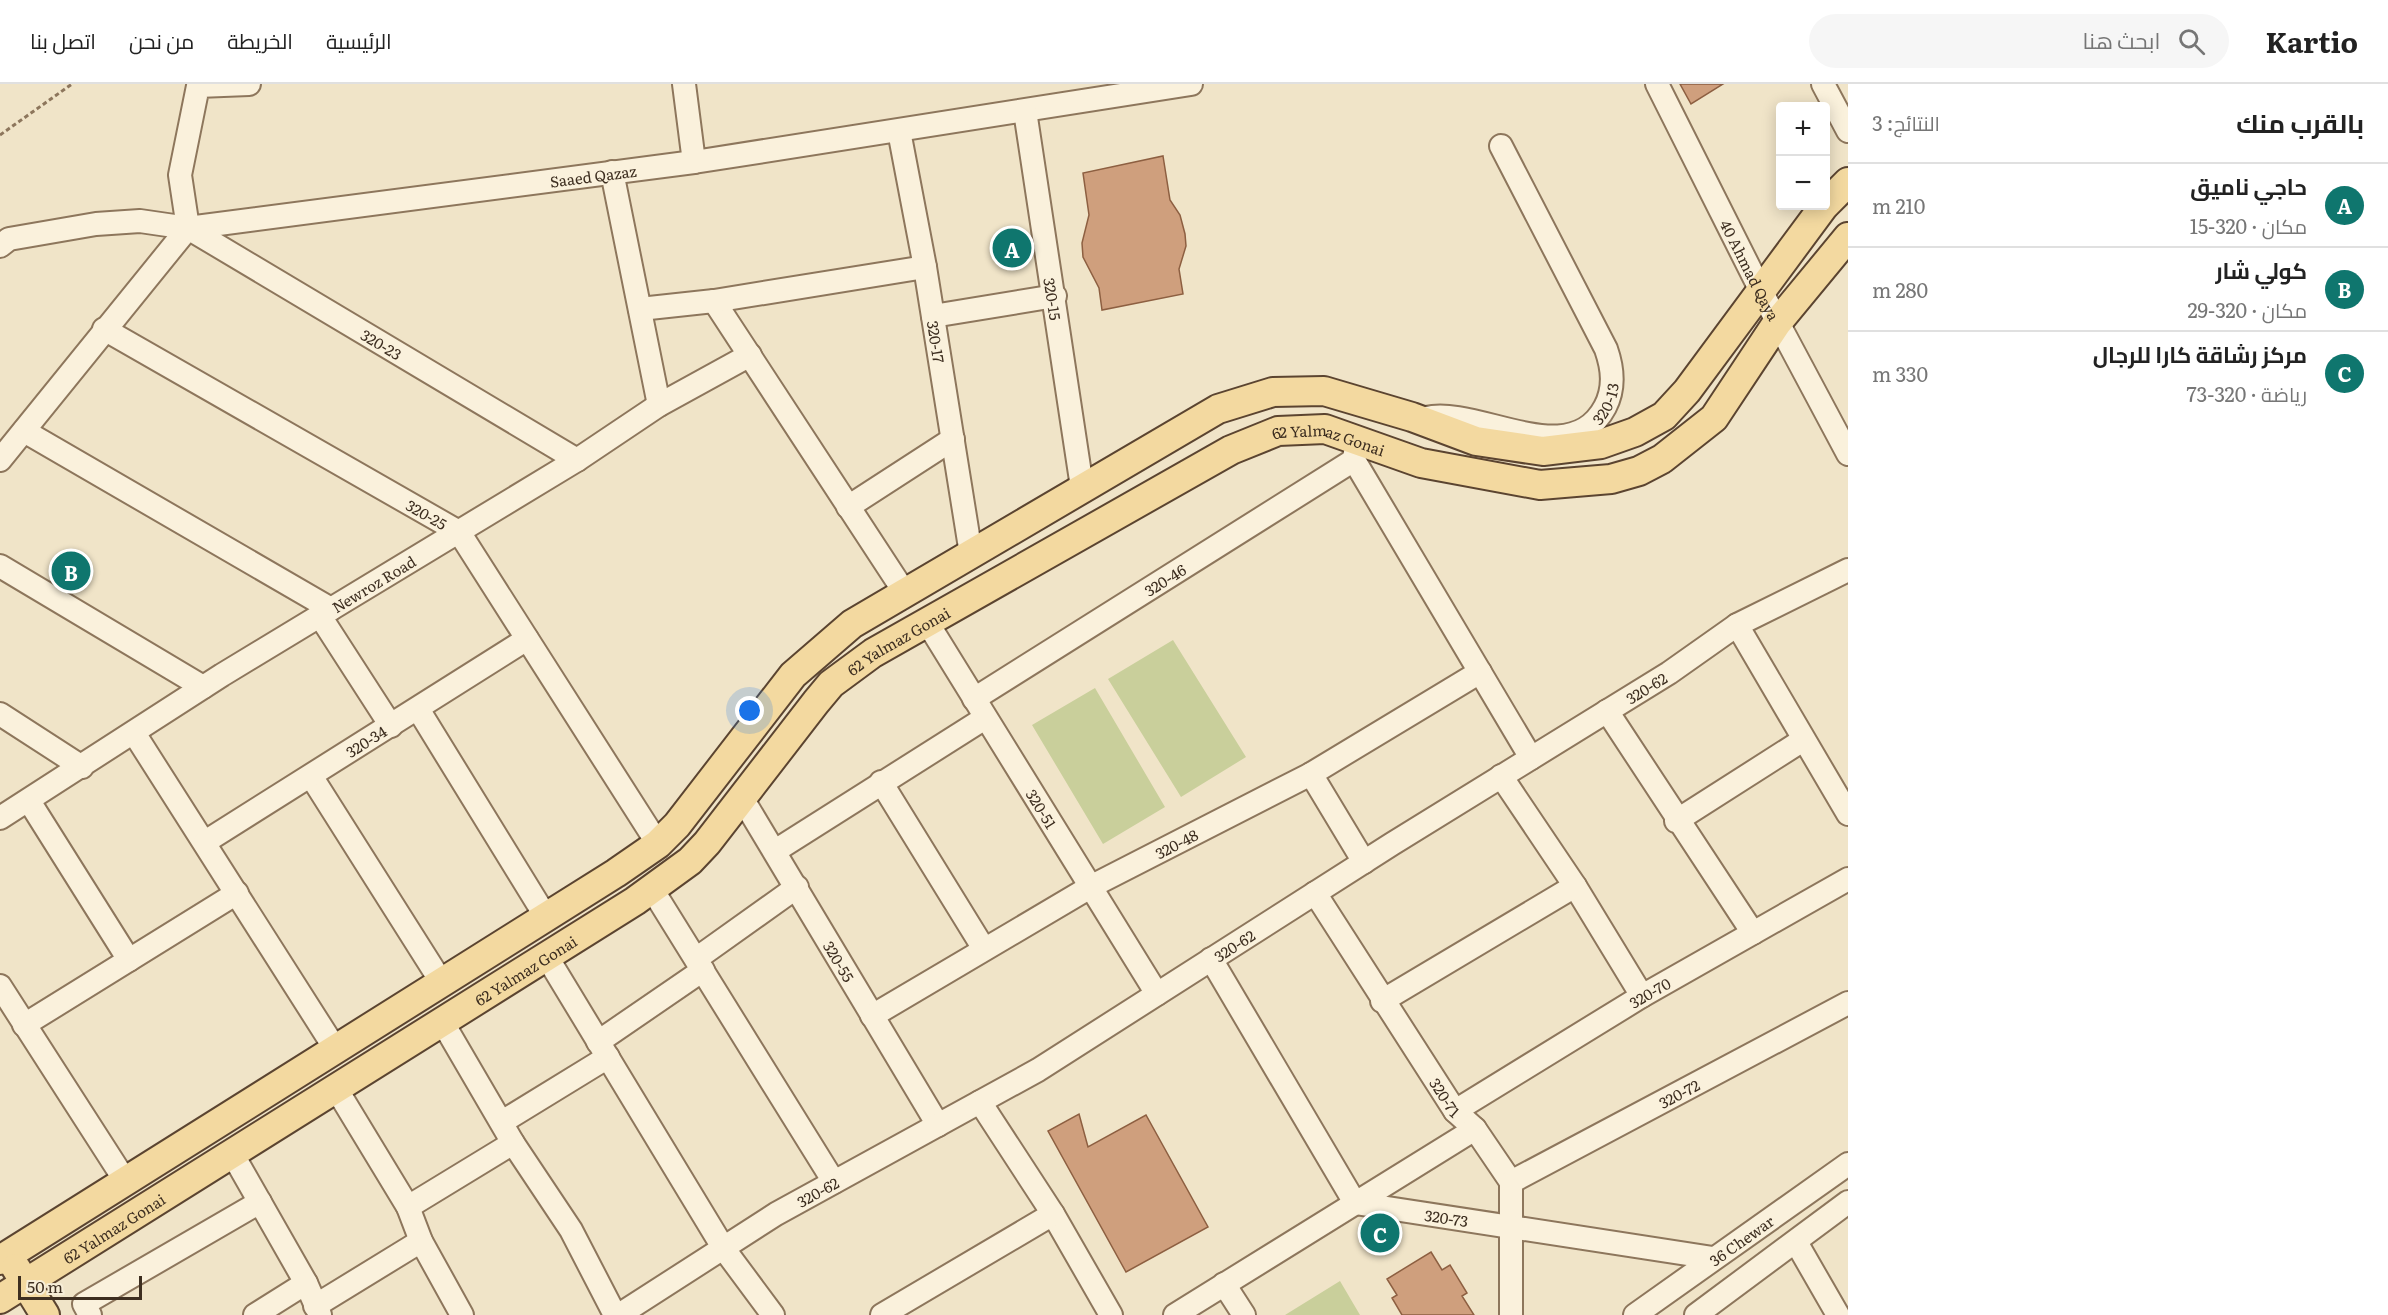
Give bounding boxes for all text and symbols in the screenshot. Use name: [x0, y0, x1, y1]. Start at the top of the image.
search box: [1809, 14, 2229, 68]
text: Kartio: [2265, 20, 2358, 62]
text: ابحث هنا: [2082, 23, 2160, 56]
text: اتصل بنا: [30, 24, 96, 55]
text: من نحن: [129, 24, 194, 55]
text: الخريطة: [227, 24, 293, 55]
text: الرئيسية: [326, 24, 392, 55]
icon: search: [2175, 25, 2208, 58]
map controls: [1776, 102, 1830, 210]
button: +: [1776, 102, 1830, 156]
text: بالقرب منك: [2236, 102, 2364, 141]
text: النتائج: 3: [1872, 107, 1940, 137]
button: −: [1776, 156, 1830, 210]
street label: Saaed Qazaz: [548, 158, 638, 192]
text: حاجي ناميق: [2190, 169, 2307, 202]
text: 210 m: [1872, 190, 1925, 220]
text: A: [2337, 190, 2352, 220]
text: مكان · 320-15: [2190, 210, 2307, 240]
street label: 40 Ahmad Qaya: [1715, 215, 1787, 325]
pin: A: [992, 226, 1032, 270]
text: كولي شار: [2216, 253, 2307, 286]
text: 280 m: [1872, 274, 1928, 304]
text: B: [2338, 274, 2351, 304]
street label: 320-15: [1039, 276, 1068, 322]
text: مكان · 320-29: [2187, 294, 2307, 324]
street label: 320-17: [922, 319, 952, 365]
street label: 320-23: [357, 322, 407, 365]
text: مركز رشاقة كارا للرجال: [2093, 337, 2307, 370]
text: 330 m: [1872, 358, 1928, 388]
text: C: [2337, 358, 2352, 388]
text: رياضة · 320-73: [2186, 378, 2307, 408]
street label: 320-13: [1586, 381, 1623, 429]
street label: 62 Yalmaz Gonai: [1267, 417, 1388, 461]
street label: 320-25: [402, 493, 452, 535]
pin: B: [52, 548, 90, 594]
street label: Newroz Road: [327, 549, 420, 618]
street label: 320-46: [1139, 557, 1190, 601]
street label: 62 Yalmaz Gonai: [842, 600, 954, 680]
street label: 320-62: [1621, 665, 1671, 709]
your location: [735, 696, 764, 725]
street label: 320-34: [341, 719, 391, 762]
street label: 320-51: [1021, 784, 1063, 833]
street label: 320-48: [1150, 822, 1202, 864]
street label: 320-62: [1209, 923, 1259, 967]
street label: 62 Yalmaz Gonai: [470, 929, 581, 1011]
street label: 320-55: [818, 936, 861, 986]
street label: 320-70: [1624, 971, 1675, 1013]
street label: 320-72: [1654, 1072, 1704, 1113]
street label: 320-71: [1425, 1073, 1466, 1122]
street label: 320-62: [792, 1170, 843, 1212]
street label: 62 Yalmaz Gonai: [58, 1187, 169, 1269]
street label: 320-73: [1423, 1202, 1470, 1232]
street label: 36 Chewar: [1704, 1209, 1778, 1271]
pin: C: [1360, 1210, 1400, 1256]
scale bar: [18, 1273, 142, 1300]
text: 50 m: [27, 1274, 63, 1298]

